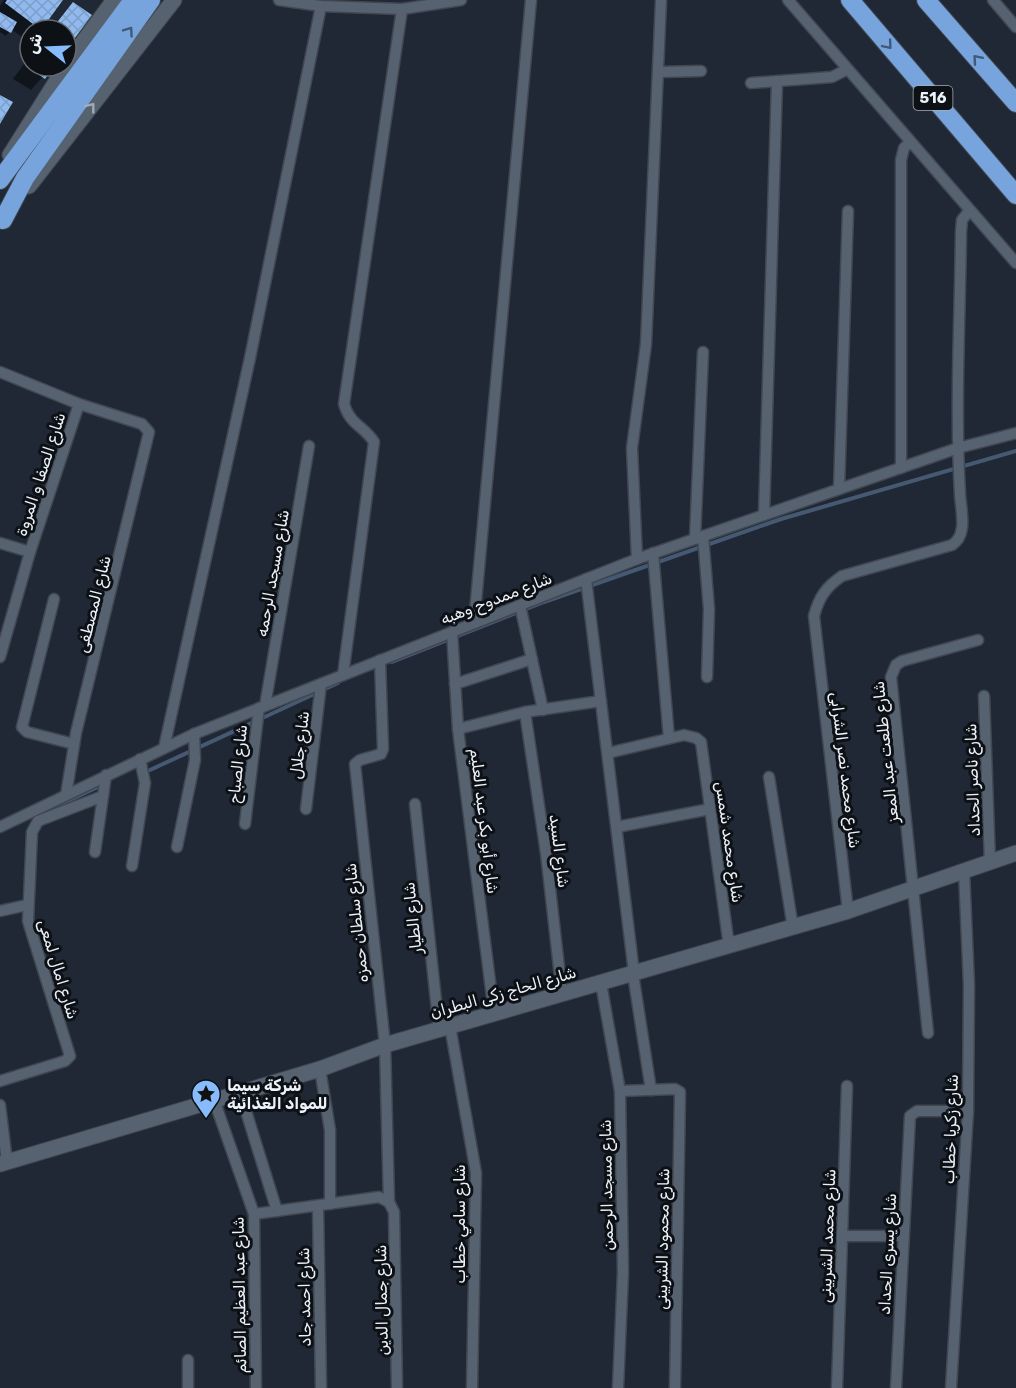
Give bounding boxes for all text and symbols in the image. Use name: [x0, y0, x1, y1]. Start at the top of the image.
north arrow: [18, 18, 78, 78]
one-way arrow: [121, 27, 132, 38]
text: ش: [22, 31, 46, 56]
one-way arrow: [881, 38, 892, 49]
one-way arrow: [973, 55, 984, 66]
road number: 516: [914, 86, 952, 110]
one-way arrow: [83, 103, 94, 114]
street label: شارع الصفا و المروة: [12, 410, 71, 539]
street label: شارع مسجد الرحمه: [252, 508, 295, 638]
street label: شارع المصطفى: [72, 553, 117, 655]
street label: شارع ممدوح وهبه: [438, 568, 555, 630]
street label: شارع طلعت عبد المعز: [869, 680, 904, 825]
street label: شارع محمد نصر الشرابى: [824, 691, 865, 850]
street label: شارع جلال: [286, 710, 315, 781]
street label: شارع ناصر الحداد: [961, 723, 986, 837]
street label: شارع الصباح: [224, 724, 253, 805]
street label: شارع أبو بكر عبد العليم: [464, 747, 503, 895]
street label: شارع محمد شمس: [710, 780, 747, 904]
street label: شارع السيد: [544, 813, 573, 889]
street label: شارع سلطان حمزه: [341, 862, 374, 984]
street label: شارع الطيار: [399, 881, 428, 956]
street label: شارع امال لمعى: [32, 917, 83, 1022]
street label: شارع الحاج زكى البطران: [428, 963, 579, 1024]
street label: شارع زكريا خطاب: [939, 1074, 964, 1184]
place label: شركة سيما للمواد الغذائية: [227, 1076, 328, 1113]
place icon: شركة سيما للمواد الغذائية: [190, 1078, 222, 1120]
street label: شارع مسجد الرحمن: [596, 1119, 619, 1251]
street label: شارع سامي خطاب: [450, 1164, 472, 1284]
street label: شارع محمود الشربينى: [652, 1168, 675, 1310]
street label: شارع محمد الشربينى: [816, 1169, 841, 1304]
street label: شارع يسرى الحداد: [875, 1193, 902, 1315]
street label: شارع عبد العظيم الصائم: [229, 1216, 252, 1373]
street label: شارع جمال الدين: [371, 1244, 394, 1356]
street label: شارع احمد جاد: [294, 1247, 317, 1347]

